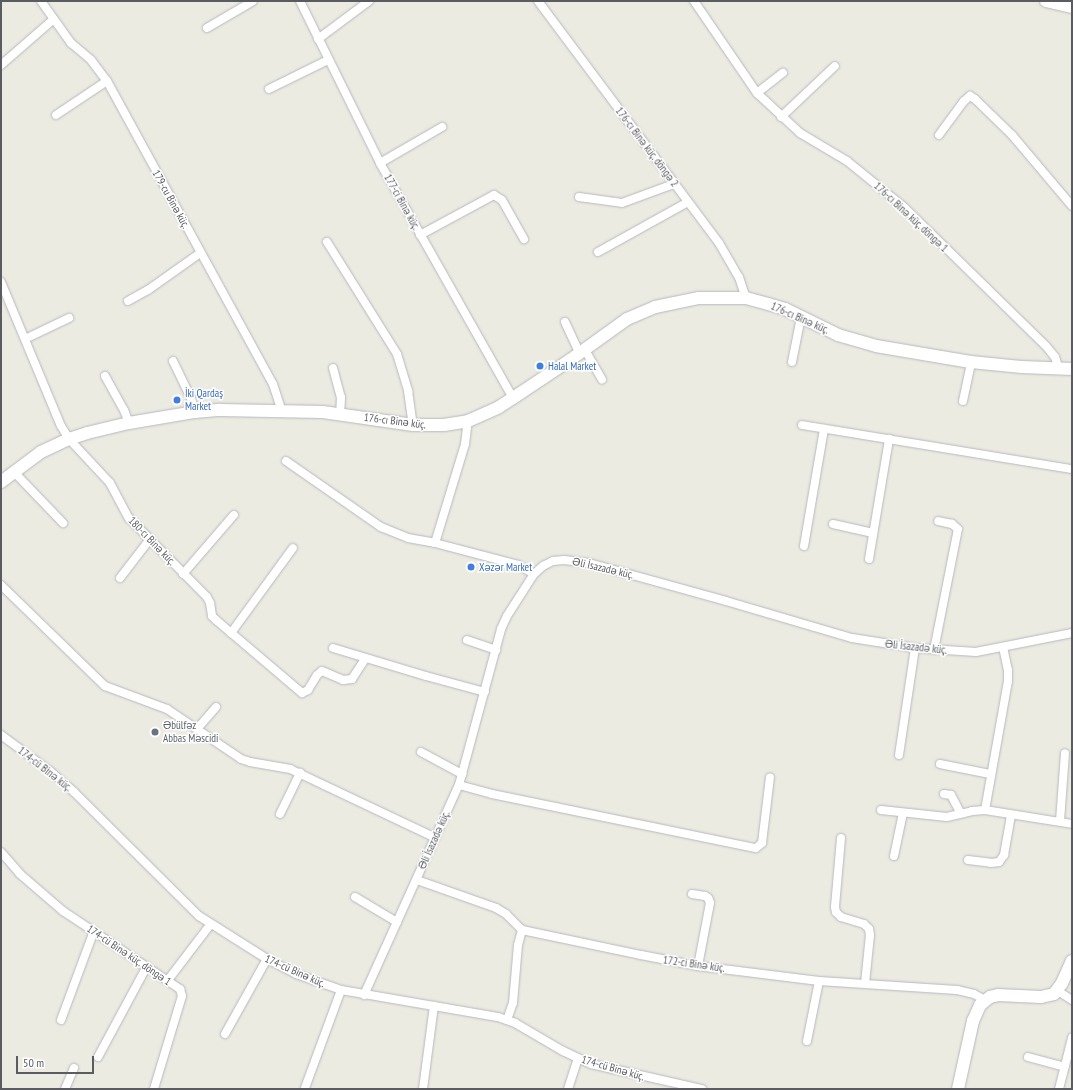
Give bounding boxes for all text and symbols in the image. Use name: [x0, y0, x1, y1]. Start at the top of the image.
street label: 176-cı Binə küç. döngə 2: [612, 104, 682, 190]
street label: 179-cu Binə küç.: [150, 167, 192, 231]
street label: 177-ci Binə küç.: [381, 172, 423, 232]
street label: 176-cı Binə küç. döngə 1: [871, 179, 951, 255]
street label: 176-cı Binə küç.: [769, 299, 831, 337]
place label: Halal Market: [548, 359, 596, 373]
marker: Halal Market: [535, 361, 545, 371]
place label: İki Qardaş Market: [185, 387, 223, 413]
marker: İki Qardaş Market: [172, 395, 182, 405]
street label: 176-cı Binə küç.: [363, 411, 427, 431]
street label: 180-cı Binə küç.: [126, 514, 178, 568]
street label: Əli İsazadə küç.: [571, 555, 635, 581]
place label: Xəzər Market: [479, 560, 532, 574]
marker: Xəzər Market: [466, 562, 476, 572]
street label: Əli İsazadə küç.: [884, 637, 948, 657]
place label: Əbülfəz Abbas Məscidi: [163, 719, 218, 745]
marker: Əbülfəz Abbas Məscidi: [150, 727, 160, 737]
street label: 174-cü Binə küç.: [15, 744, 75, 794]
street label: Əli İsazadə küç.: [415, 809, 453, 871]
street label: 174-cü Binə küç. döngə 1: [84, 922, 174, 988]
street label: 174-cü Binə küç.: [263, 952, 327, 990]
street label: 172-ci Binə küç.: [662, 953, 726, 975]
scale bar: [18, 1048, 96, 1074]
street label: 174-cü Binə küç.: [580, 1053, 646, 1083]
text: 50 m: [23, 1055, 44, 1070]

